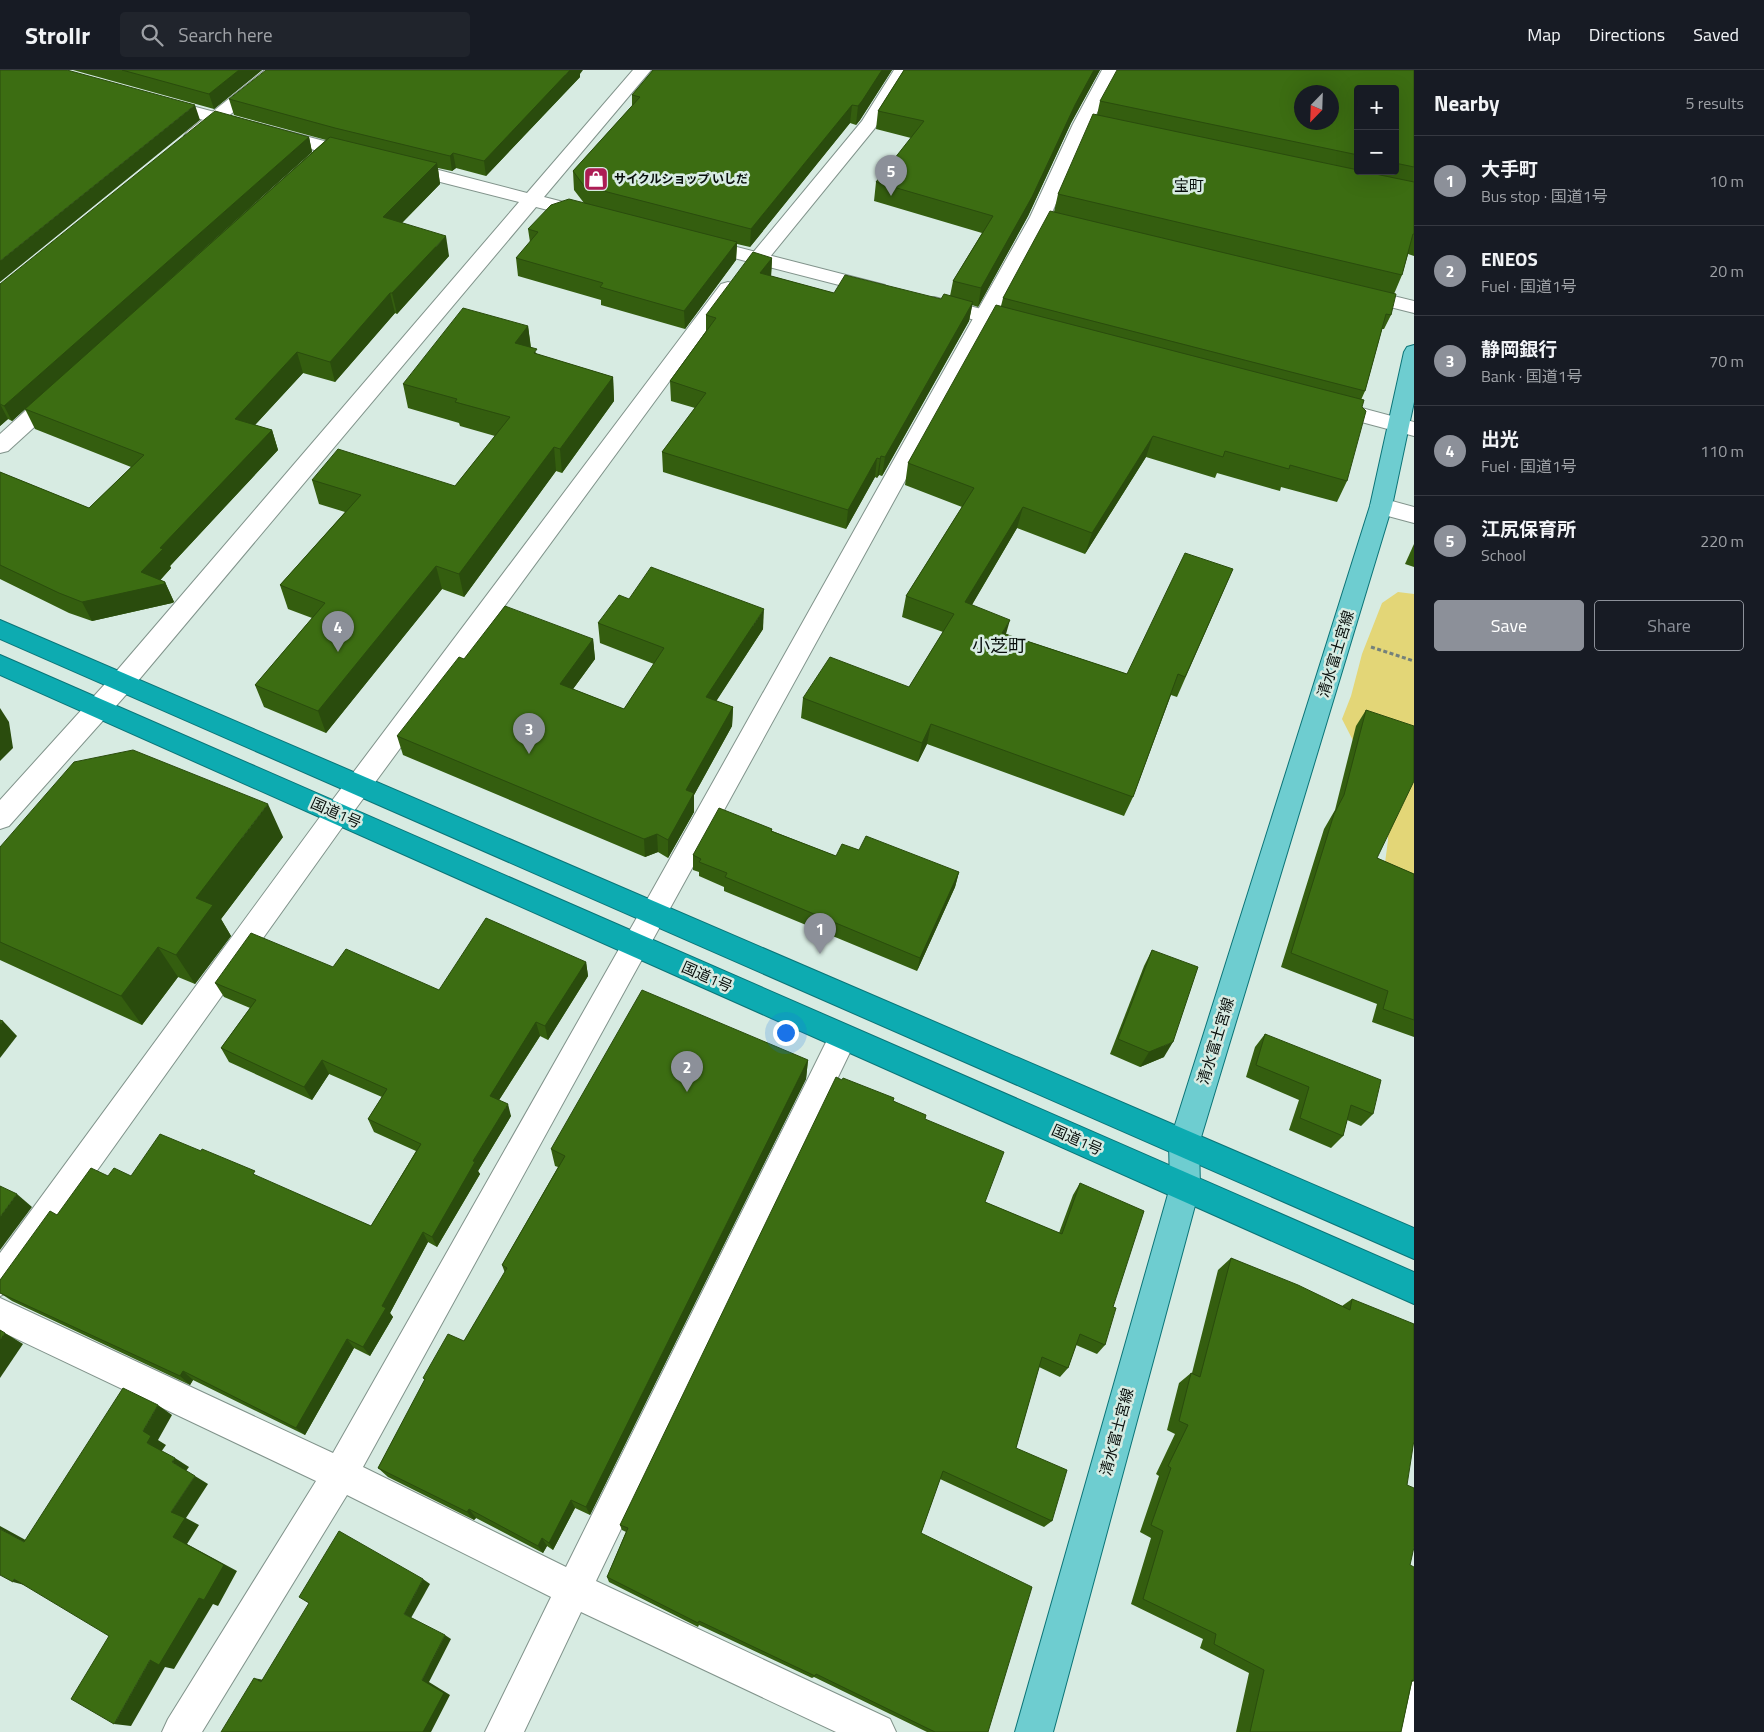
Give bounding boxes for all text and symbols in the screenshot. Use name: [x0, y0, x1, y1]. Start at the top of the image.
search box: [120, 12, 470, 57]
text: Strollr: [25, 17, 90, 53]
text: Search here: [178, 20, 273, 49]
icon: search: [138, 21, 166, 49]
text: Map: [1527, 21, 1561, 48]
text: Directions: [1589, 21, 1665, 48]
text: Saved: [1693, 21, 1739, 48]
north arrow: [1294, 85, 1339, 130]
map controls: [1354, 85, 1399, 175]
button: +: [1354, 85, 1399, 130]
text: Nearby: [1434, 87, 1499, 119]
text: 5 results: [1685, 91, 1744, 115]
button: −: [1354, 130, 1399, 175]
text: 大手町: [1481, 154, 1538, 183]
pin: 5: [875, 155, 907, 196]
shop icon: サイクルショップ いしだ: [583, 166, 609, 192]
place label: サイクルショップ いしだ: [614, 169, 748, 188]
text: 1: [1446, 169, 1454, 193]
text: 10 m: [1709, 169, 1744, 193]
district label: 宝町: [1174, 174, 1204, 197]
text: Bus stop · 国道1号: [1481, 184, 1608, 208]
text: ENEOS: [1481, 244, 1538, 273]
text: 2: [1446, 259, 1454, 283]
text: 20 m: [1709, 259, 1744, 283]
text: Fuel · 国道1号: [1481, 274, 1577, 298]
text: 静岡銀行: [1481, 334, 1557, 363]
text: 3: [1446, 349, 1454, 373]
text: 70 m: [1709, 349, 1744, 373]
text: Bank · 国道1号: [1481, 364, 1583, 388]
text: 出光: [1481, 424, 1519, 453]
text: 4: [1446, 439, 1454, 463]
text: 110 m: [1700, 439, 1744, 463]
text: Fuel · 国道1号: [1481, 454, 1577, 478]
text: 江尻保育所: [1481, 514, 1576, 543]
text: 5: [1446, 529, 1454, 553]
text: 220 m: [1700, 529, 1744, 553]
text: School: [1481, 543, 1526, 567]
button: Save: [1434, 600, 1584, 651]
button: Share: [1594, 600, 1744, 651]
street label: 清水富士宮線: [1311, 607, 1360, 700]
pin: 4: [322, 611, 354, 652]
district label: 小芝町: [972, 632, 1026, 659]
pin: 3: [513, 713, 545, 754]
street label: 国道1号: [307, 791, 365, 834]
pin: 1: [804, 913, 836, 954]
street label: 国道1号: [678, 955, 736, 998]
street label: 清水富士宮線: [1191, 994, 1240, 1087]
your location: [773, 1020, 799, 1046]
pin: 2: [671, 1051, 703, 1092]
street label: 国道1号: [1048, 1118, 1106, 1161]
street label: 清水富士宮線: [1094, 1385, 1139, 1478]

